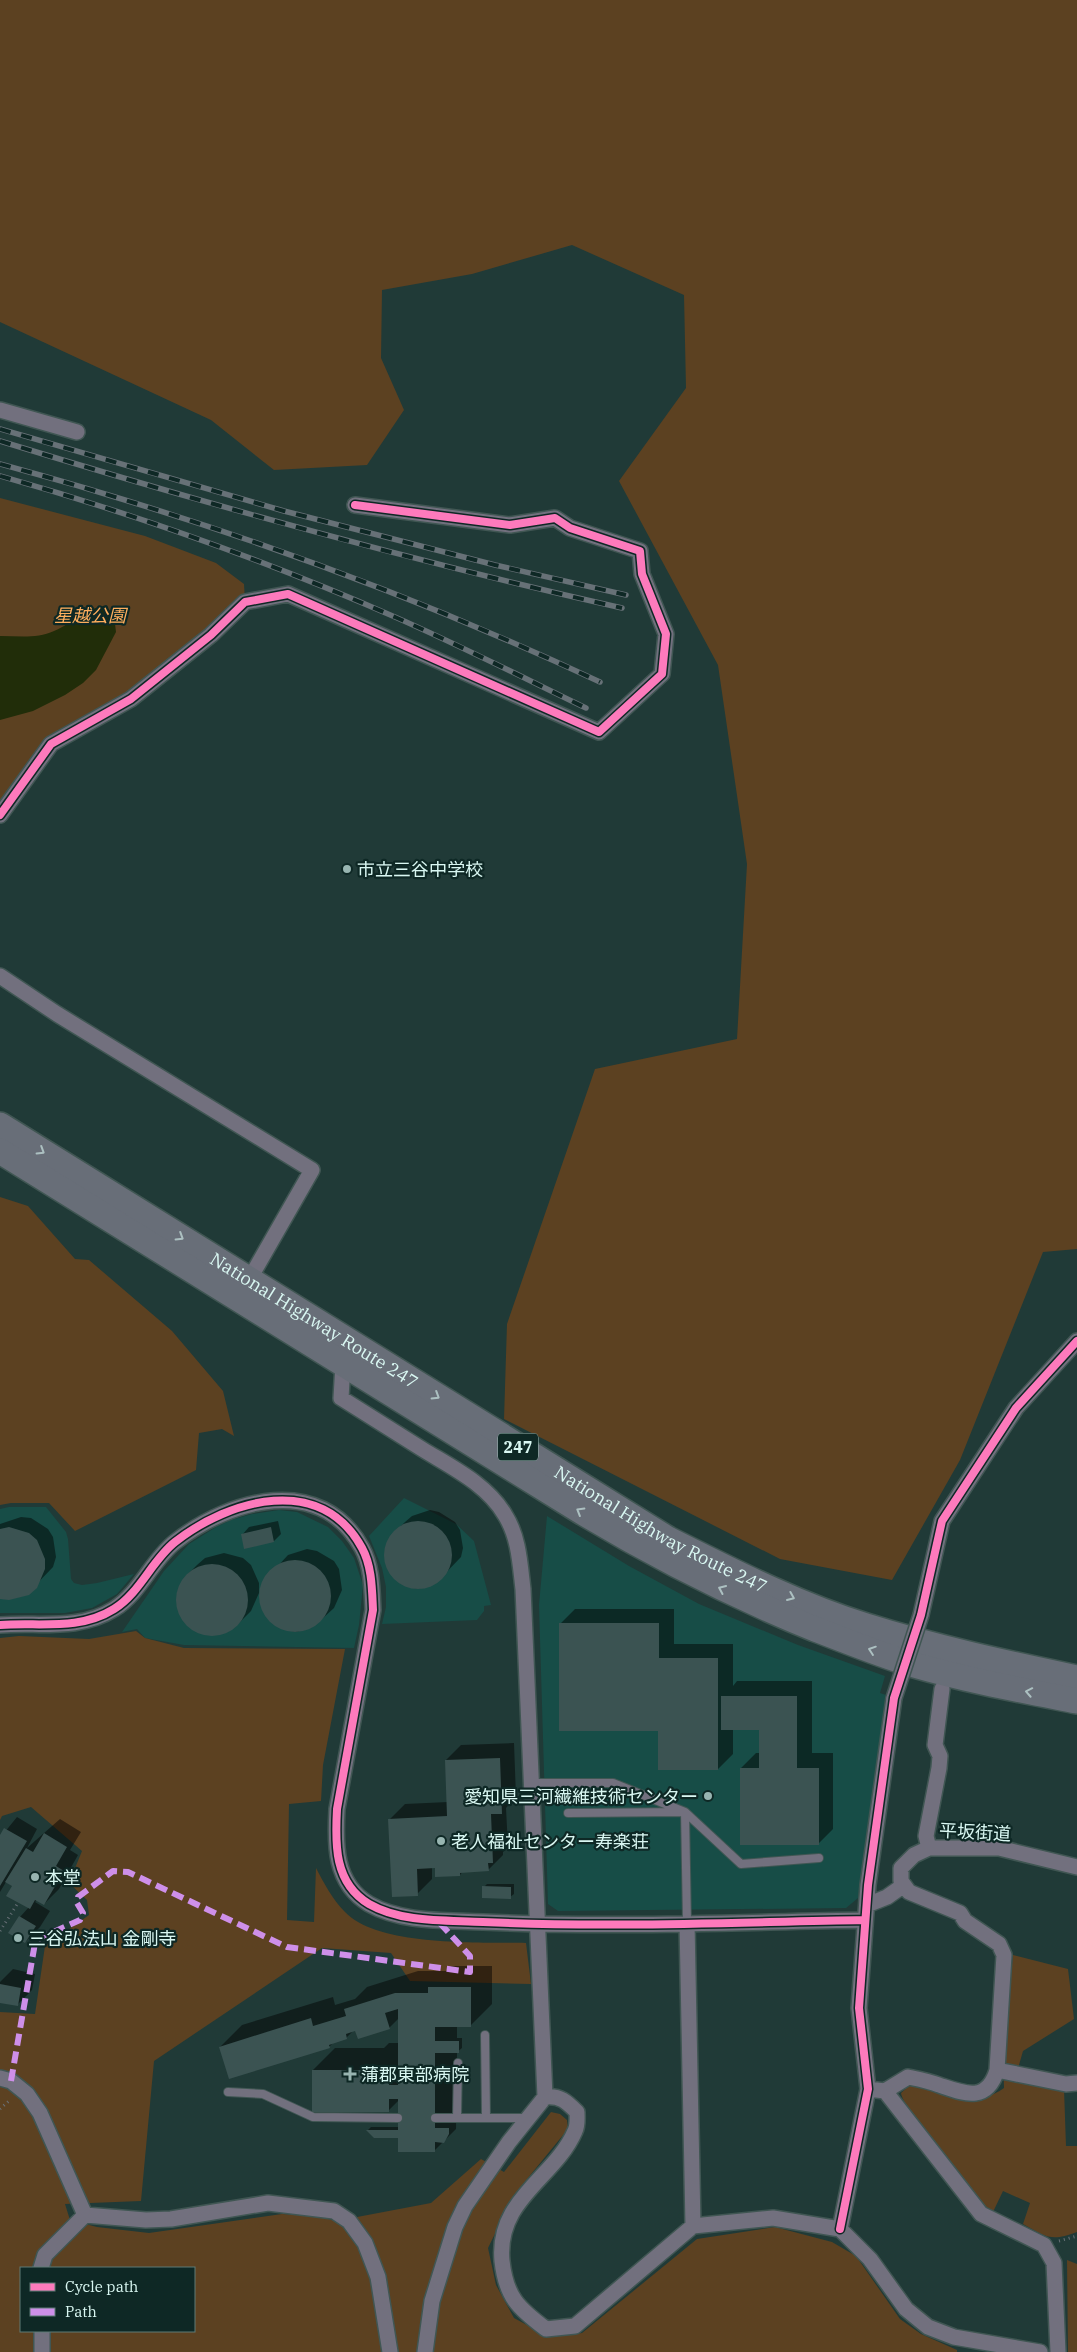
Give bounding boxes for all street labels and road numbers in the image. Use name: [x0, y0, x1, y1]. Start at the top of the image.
street label: National Highway Route 247: [206, 1247, 423, 1393]
road number: 247: [498, 1434, 538, 1460]
street label: National Highway Route 247: [550, 1460, 771, 1597]
street label: 平坂街道: [938, 1819, 1012, 1845]

